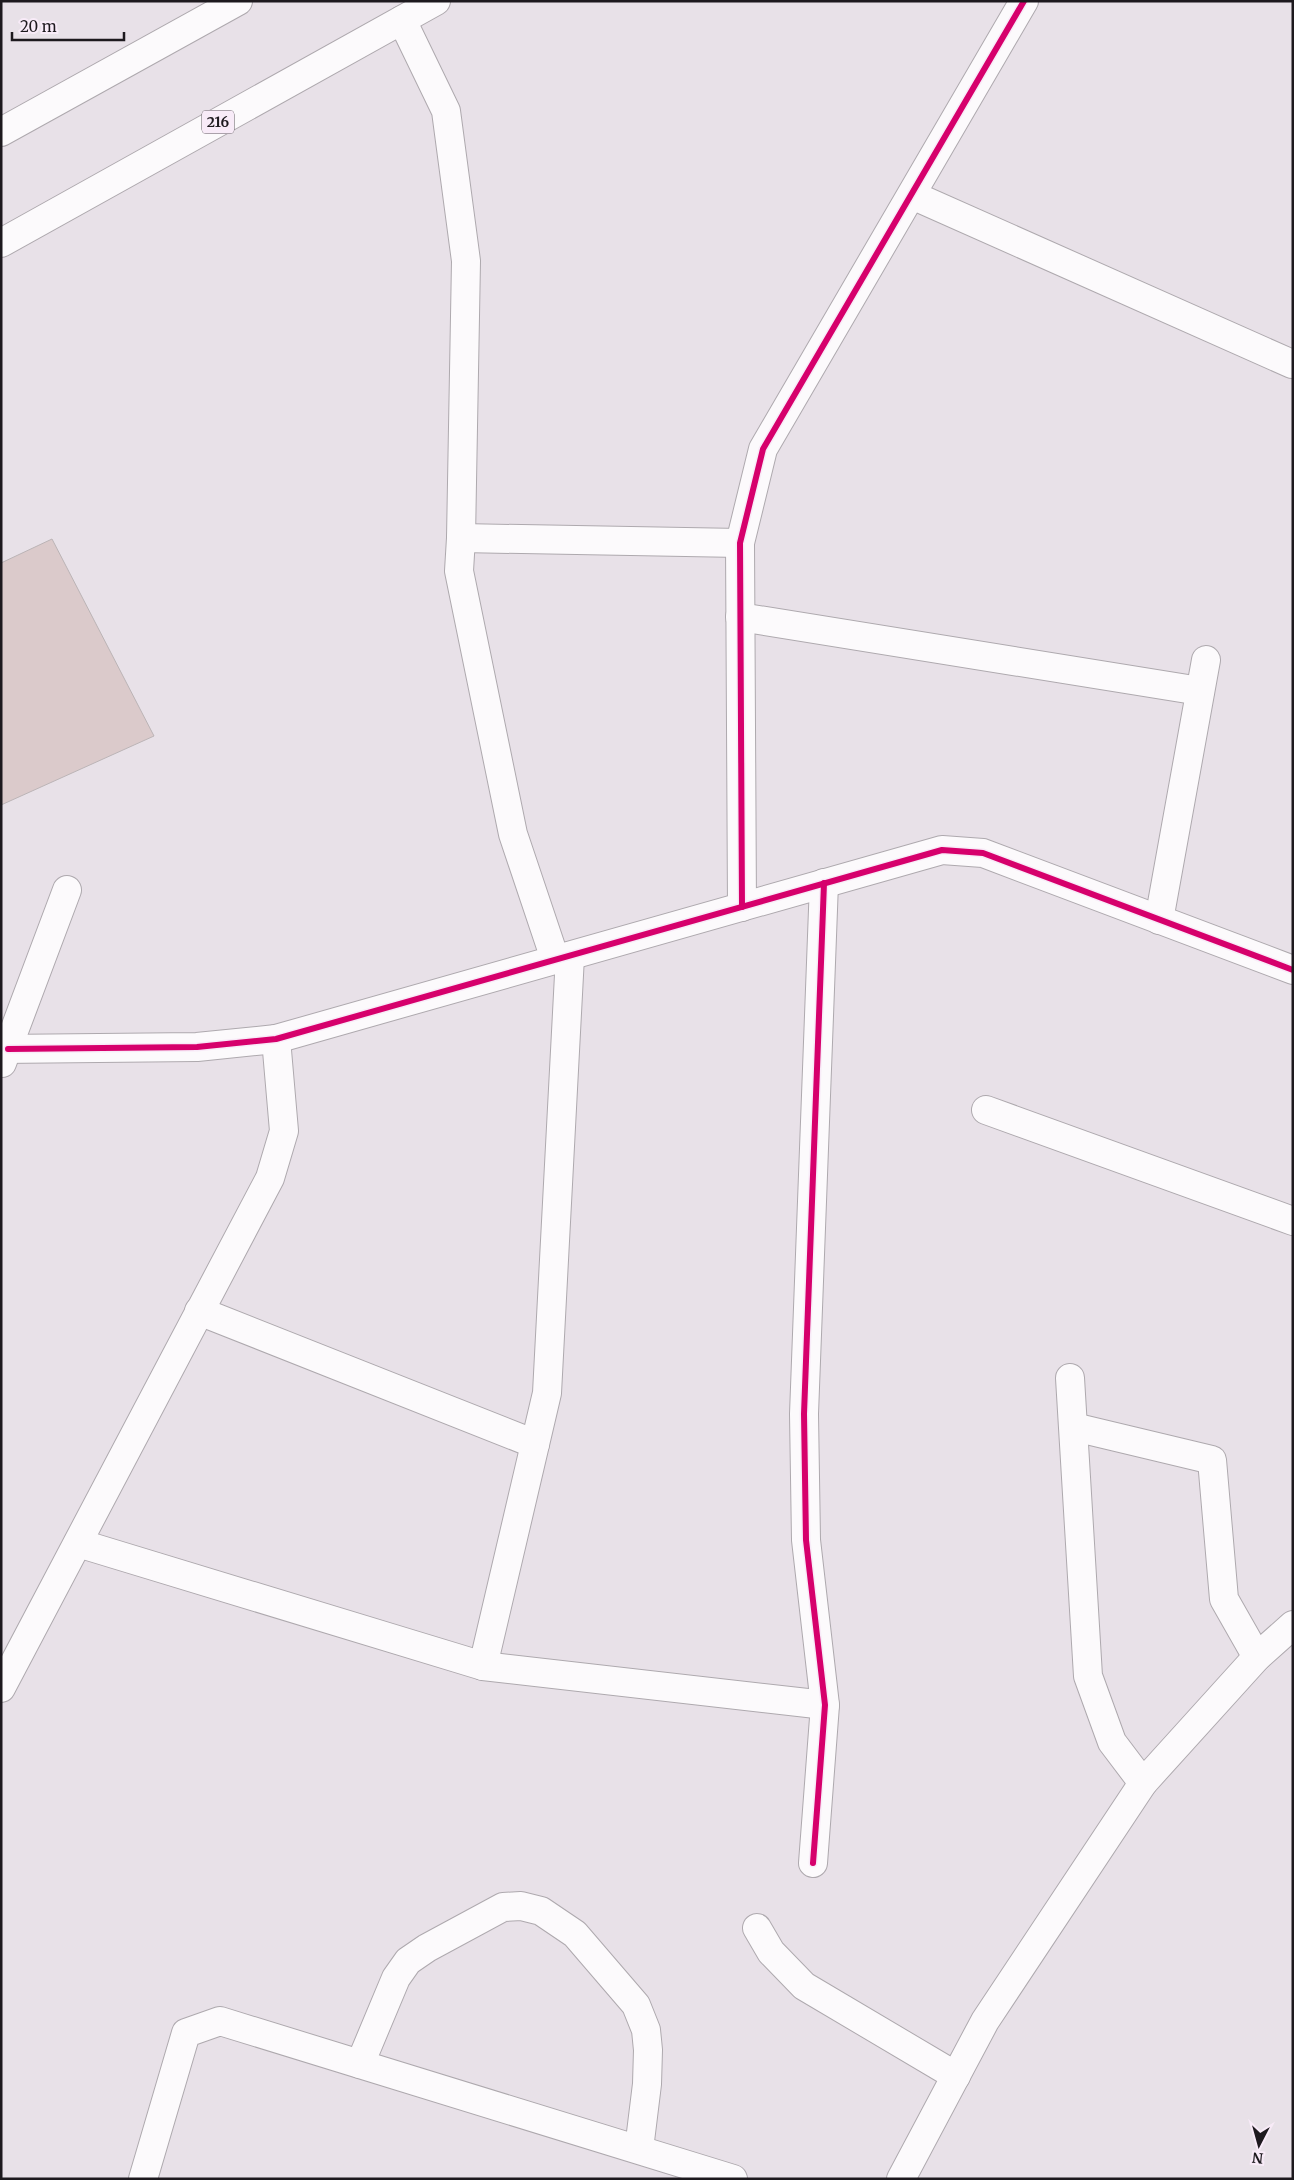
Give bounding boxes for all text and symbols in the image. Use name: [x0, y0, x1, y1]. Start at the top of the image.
scale bar: [12, 10, 125, 42]
text: 20 m: [20, 17, 57, 36]
road number: 216: [202, 110, 234, 134]
north arrow: [1234, 2120, 1284, 2170]
text: N: [1251, 2148, 1264, 2167]

